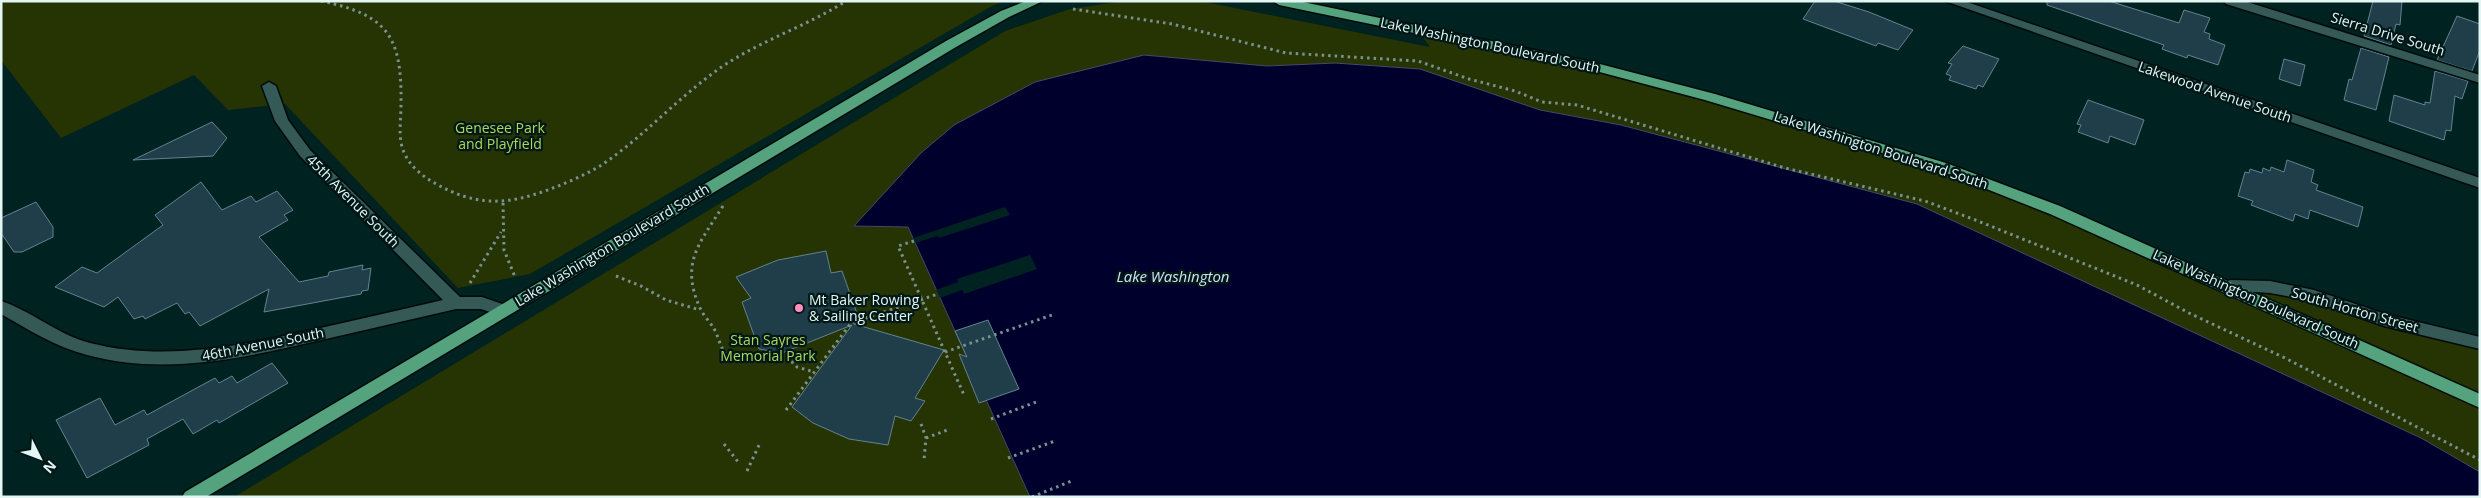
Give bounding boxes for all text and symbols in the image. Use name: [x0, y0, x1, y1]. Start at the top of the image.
street label: Sierra Drive South: [2329, 7, 2447, 60]
street label: Lake Washington Boulevard South: [1379, 12, 1601, 77]
street label: Lakewood Avenue South: [2136, 56, 2294, 127]
street label: Lake Washington Boulevard South: [1772, 106, 1990, 193]
park label: Genesee Park and Playfield: [455, 118, 546, 153]
street label: 45th Avenue South: [303, 150, 404, 251]
street label: Lake Washington Boulevard South: [511, 179, 712, 310]
street label: Lake Washington Boulevard South: [2150, 244, 2362, 353]
water label: Lake Washington: [1117, 266, 1230, 286]
street label: South Horton Street: [2290, 282, 2421, 337]
place label: Mt Baker Rowing & Sailing Center: [809, 290, 920, 325]
marker: Mt Baker Rowing & Sailing Center: [793, 302, 805, 314]
street label: 46th Avenue South: [200, 322, 326, 365]
park label: Stan Sayres Memorial Park: [720, 330, 816, 365]
north arrow: [15, 433, 65, 483]
text: N: [39, 456, 61, 478]

